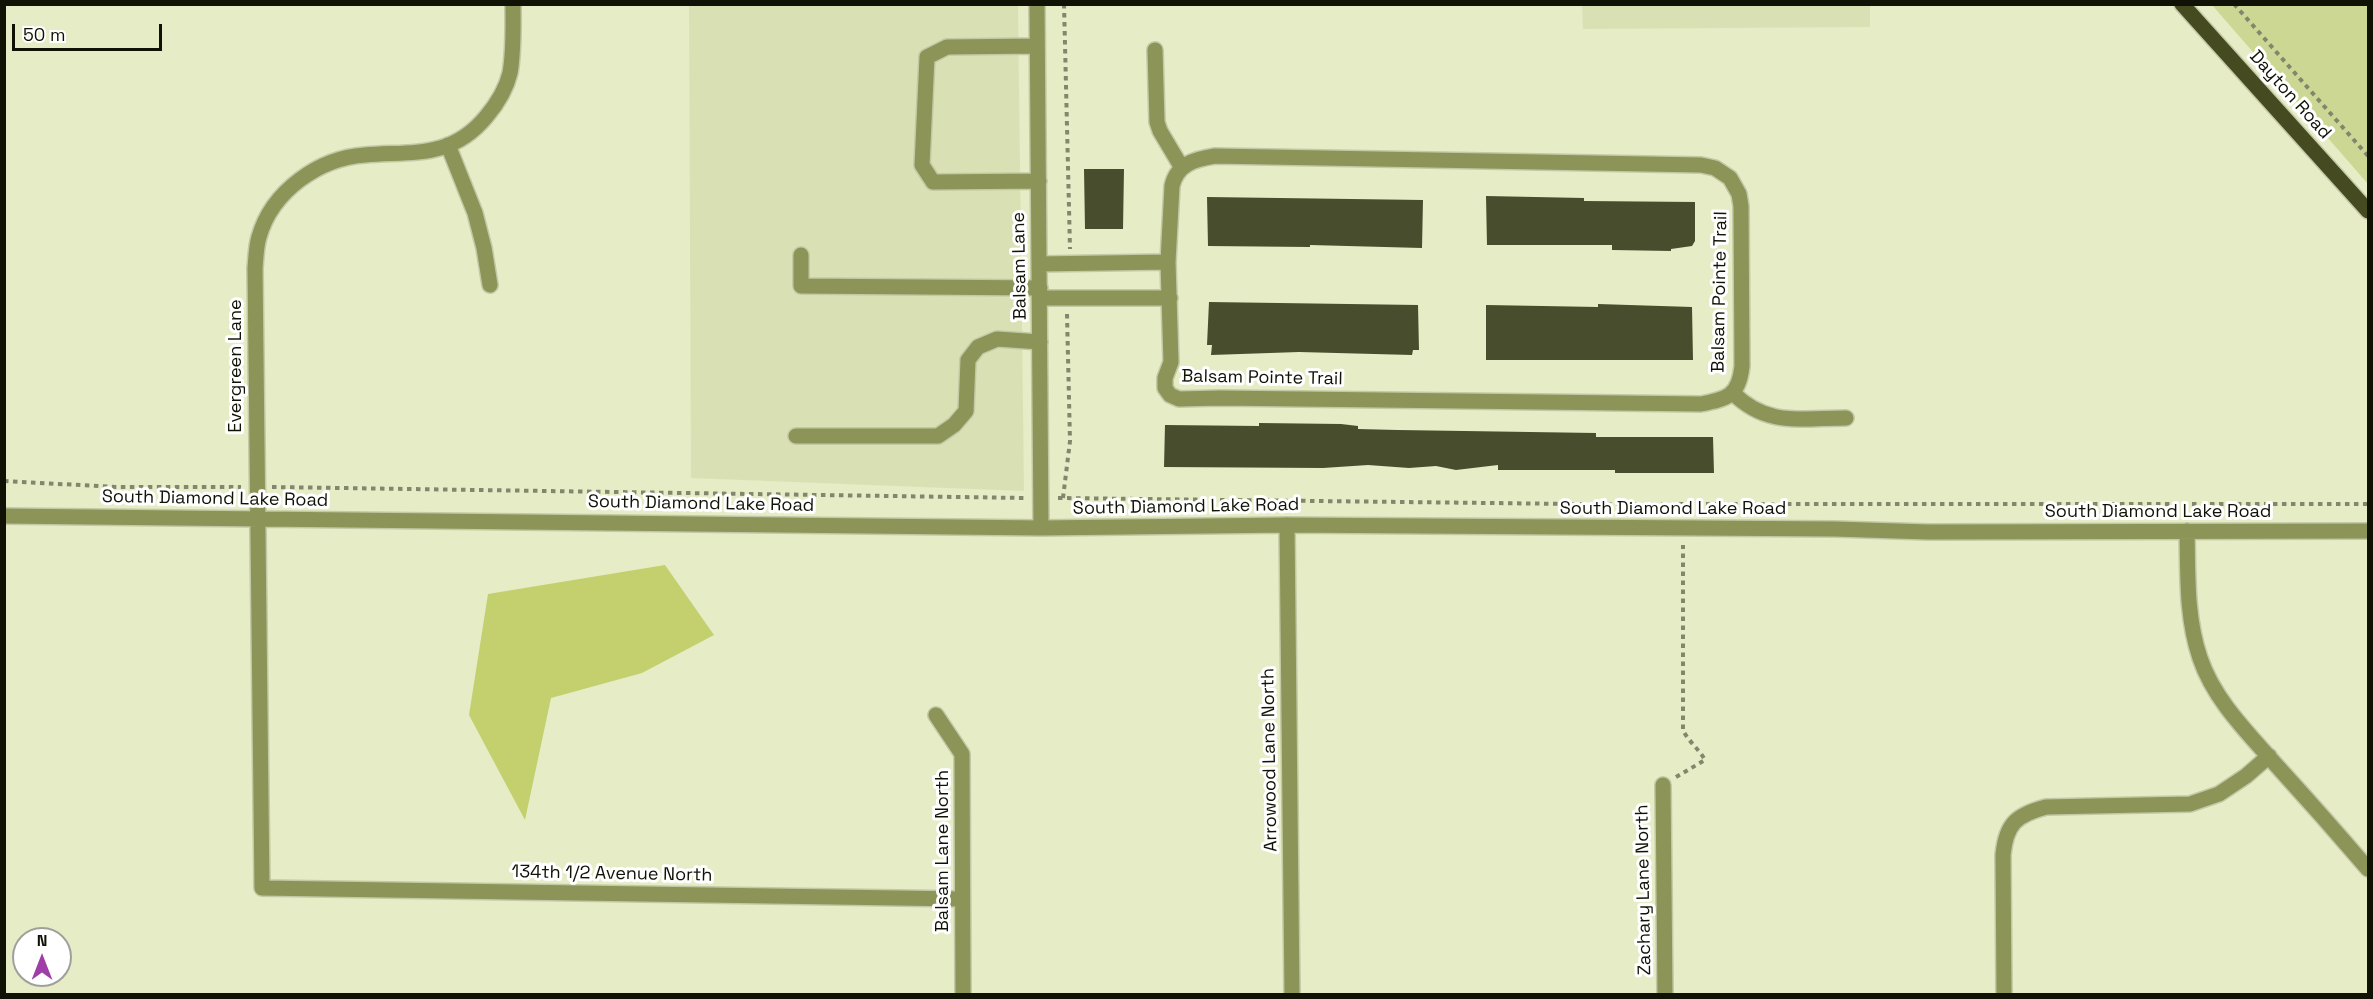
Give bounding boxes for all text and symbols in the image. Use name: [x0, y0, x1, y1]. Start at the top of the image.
scale bar: [15, 12, 165, 50]
text: 50 m: [23, 23, 65, 46]
street label: Dayton Road: [2245, 46, 2335, 144]
street label: Balsam Pointe Trail: [1708, 211, 1732, 373]
street label: Balsam Lane: [1008, 212, 1032, 320]
street label: Evergreen Lane: [225, 299, 247, 433]
street label: Balsam Pointe Trail: [1181, 366, 1343, 390]
street label: South Diamond Lake Road: [102, 486, 328, 512]
street label: South Diamond Lake Road: [588, 491, 814, 517]
street label: South Diamond Lake Road: [1073, 494, 1299, 520]
street label: South Diamond Lake Road: [1560, 498, 1786, 520]
street label: South Diamond Lake Road: [2045, 501, 2271, 523]
street label: Arrowood Lane North: [1258, 668, 1282, 852]
street label: Balsam Lane North: [932, 770, 954, 932]
street label: Zachary Lane North: [1632, 804, 1656, 976]
street label: 134th 1/2 Avenue North: [512, 861, 712, 887]
north arrow: [12, 927, 72, 987]
text: N: [37, 930, 47, 951]

